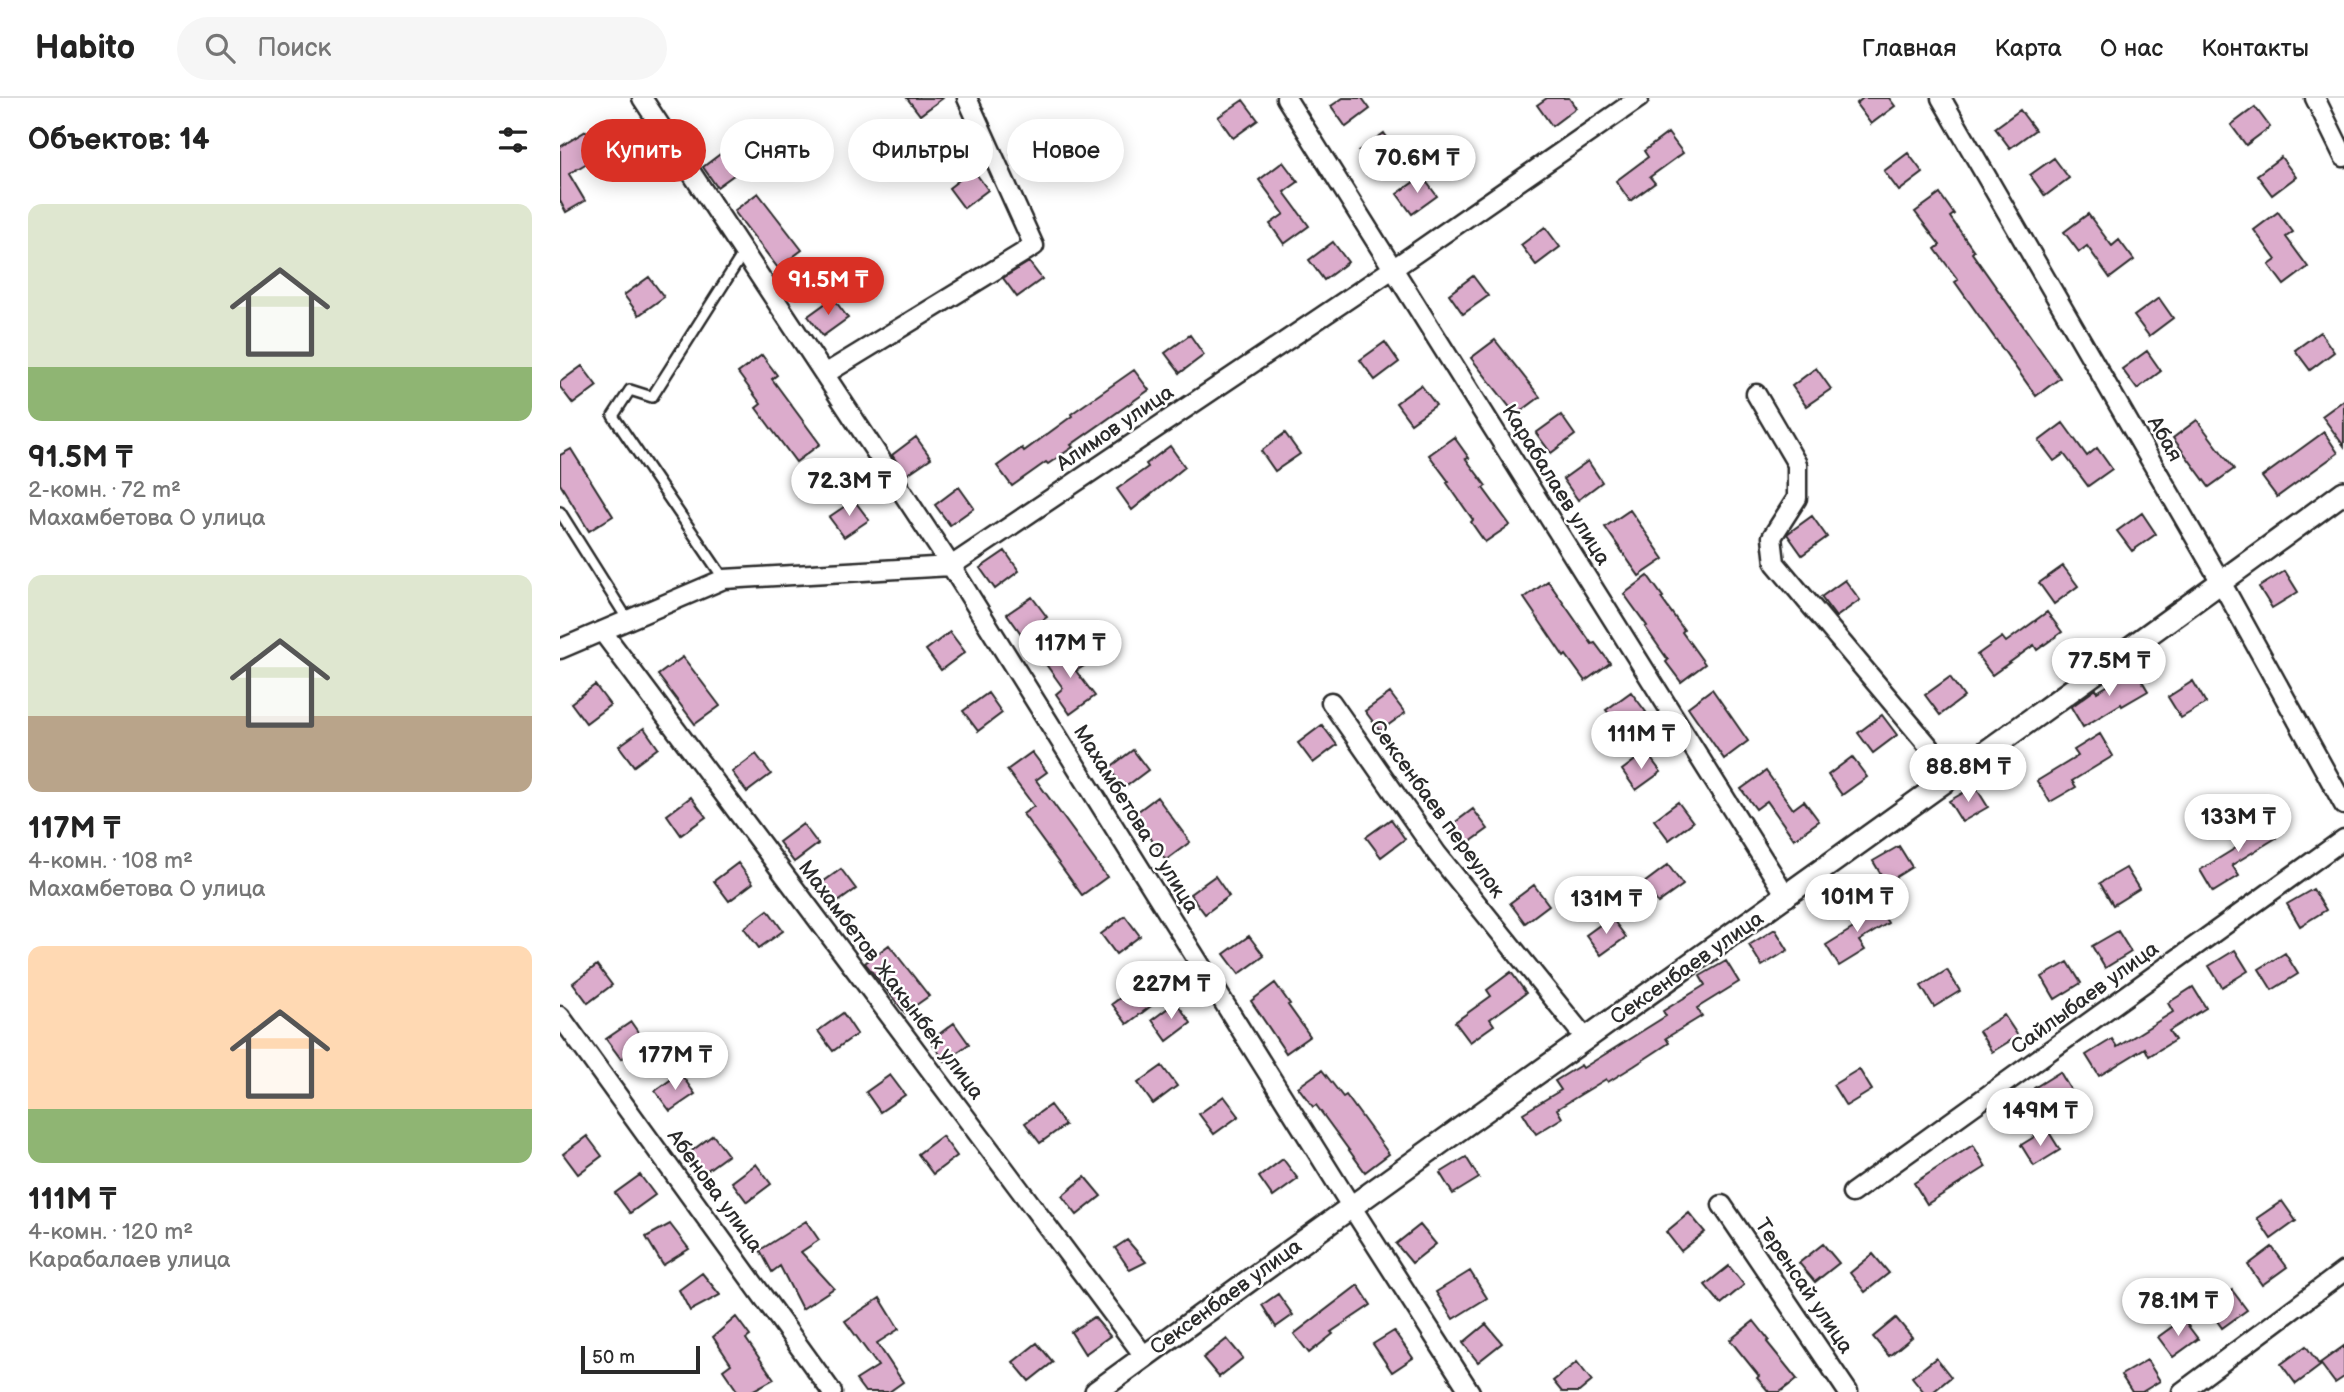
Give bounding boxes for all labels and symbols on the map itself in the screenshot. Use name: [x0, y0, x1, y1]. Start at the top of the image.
pin: 70.6M ₸: [1352, 136, 1482, 195]
pin: 91.5M ₸: [763, 258, 893, 317]
street label: Алимов улица: [1051, 379, 1179, 477]
street label: Карабалаев улица: [1496, 400, 1616, 571]
street label: Абая: [2142, 411, 2188, 466]
pin: 72.3M ₸: [784, 458, 914, 518]
pin: 117M ₸: [1013, 620, 1127, 680]
pin: 77.5M ₸: [2044, 638, 2174, 698]
pin: 111M ₸: [1584, 712, 1698, 771]
street label: Сексенбаев переулок: [1364, 715, 1510, 903]
street label: Махамбетова О улица: [1068, 720, 1204, 918]
pin: 88.8M ₸: [1903, 744, 2033, 804]
pin: 133M ₸: [2181, 794, 2295, 854]
street label: Махамбетов Жакынбек улица: [793, 856, 989, 1105]
pin: 101M ₸: [1800, 874, 1914, 934]
pin: 131M ₸: [1549, 876, 1663, 936]
street label: Сексенбаев улица: [1606, 906, 1769, 1030]
street label: Сайлыбаев улица: [2006, 936, 2164, 1060]
pin: 227M ₸: [1114, 962, 1228, 1021]
pin: 177M ₸: [618, 1032, 732, 1092]
pin: 149M ₸: [1983, 1088, 2097, 1148]
street label: Абенова улица: [661, 1124, 768, 1258]
street label: Теренсай улица: [1750, 1214, 1859, 1359]
street label: Сексенбаев улица: [1145, 1233, 1307, 1360]
pin: 78.1M ₸: [2113, 1278, 2243, 1338]
scale bar: [581, 1343, 700, 1375]

